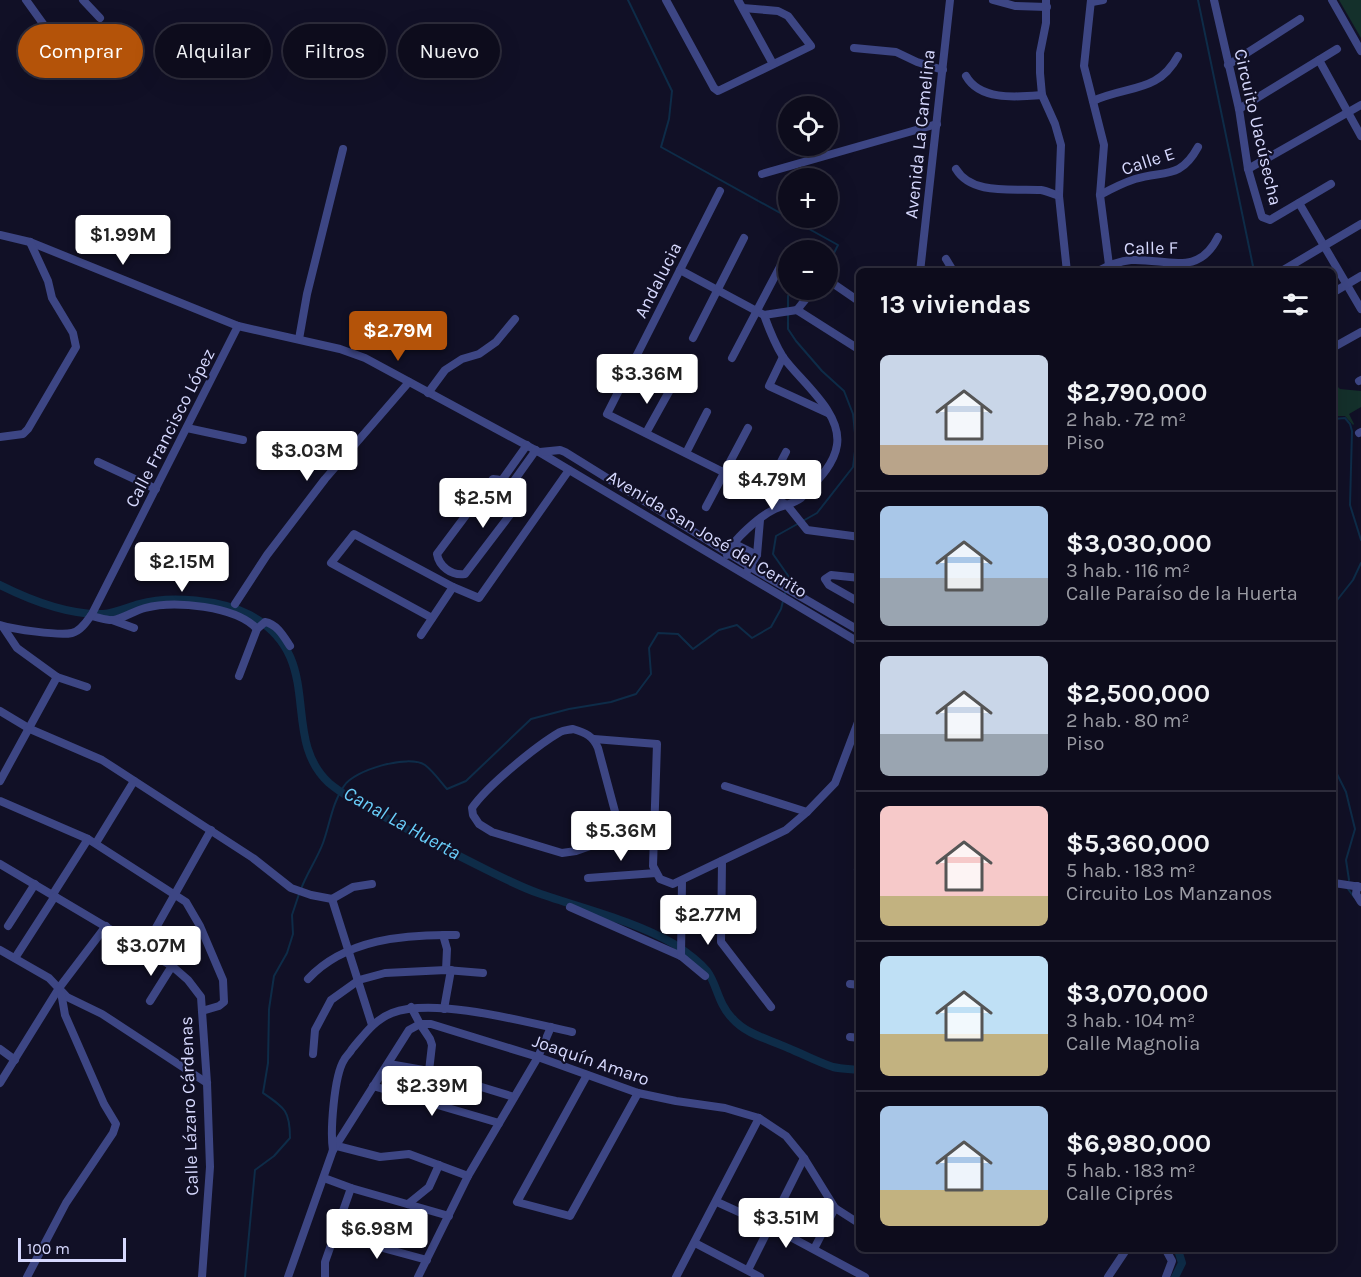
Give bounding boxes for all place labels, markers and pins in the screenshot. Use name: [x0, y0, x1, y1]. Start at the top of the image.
pin: $1.99M: [74, 215, 172, 266]
pin: $2.79M: [349, 311, 447, 362]
pin: $3.36M: [598, 354, 696, 405]
pin: $3.03M: [258, 431, 356, 482]
pin: $4.79M: [723, 460, 821, 511]
pin: $2.5M: [441, 478, 525, 529]
pin: $2.15M: [133, 542, 231, 593]
pin: $5.36M: [572, 811, 670, 862]
pin: $2.77M: [659, 895, 757, 946]
pin: $3.07M: [102, 926, 200, 977]
pin: $2.39M: [383, 1066, 481, 1117]
pin: $3.51M: [737, 1198, 835, 1249]
pin: $6.98M: [328, 1209, 426, 1260]

